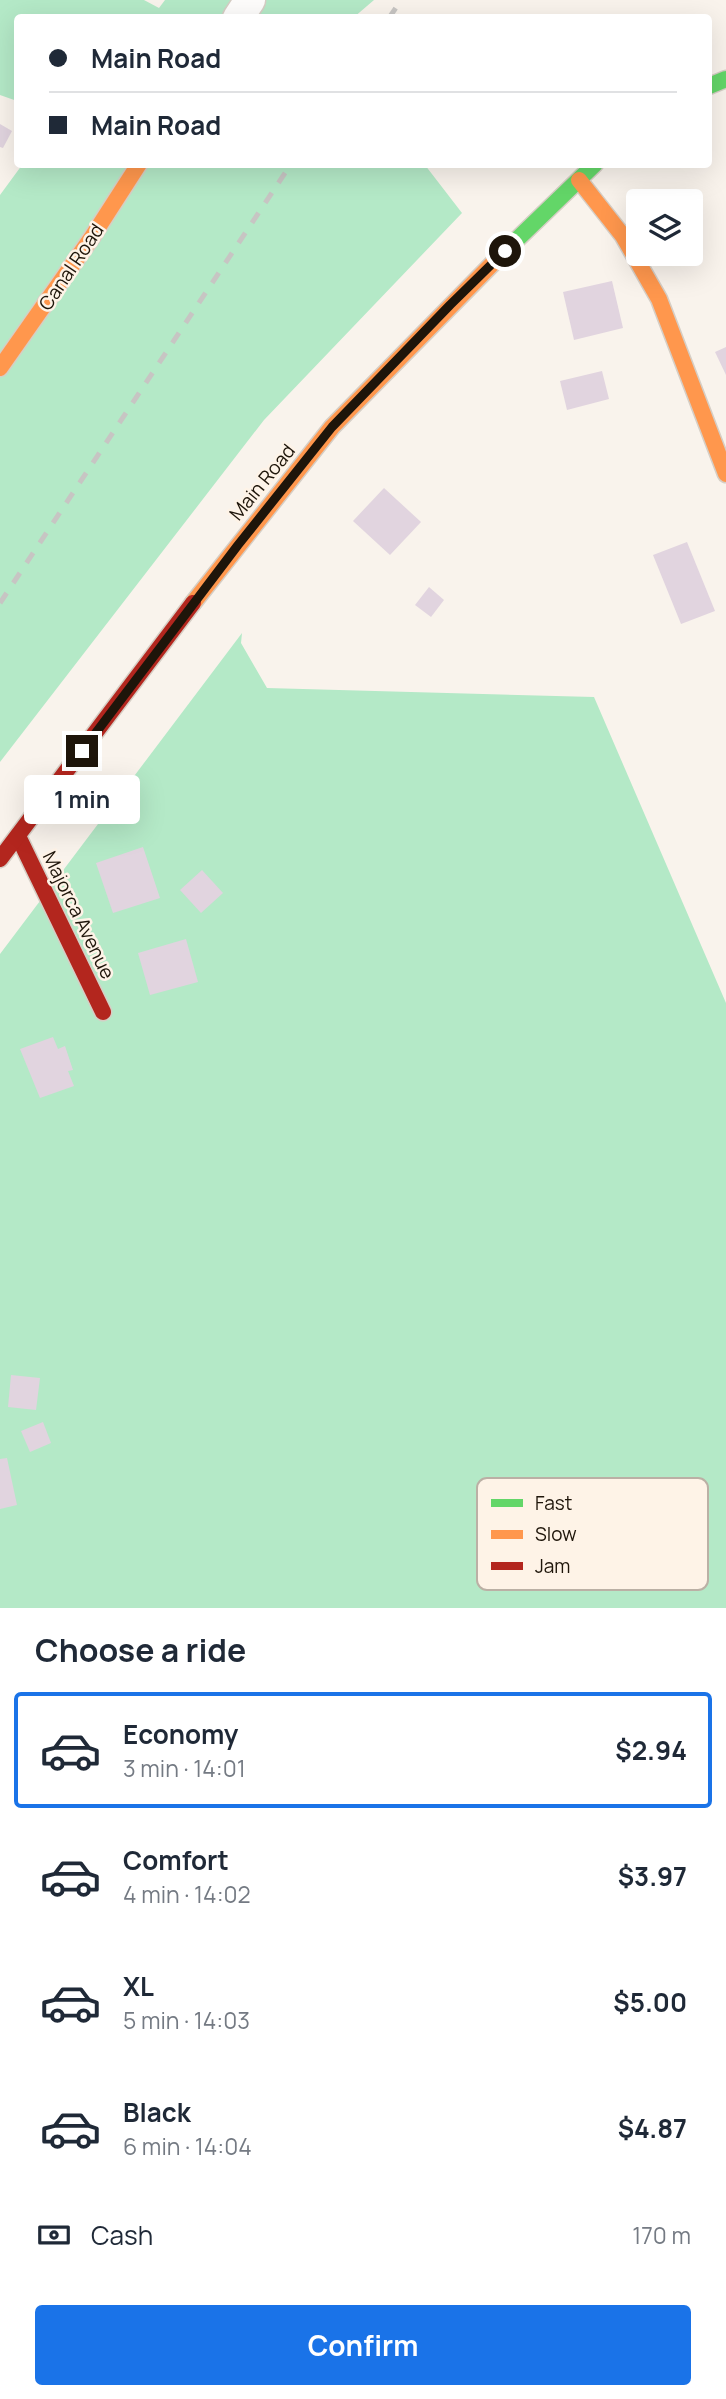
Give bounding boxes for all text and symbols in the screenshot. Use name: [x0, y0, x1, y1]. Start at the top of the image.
text: Main Road: [91, 40, 221, 76]
text: Main Road: [91, 107, 221, 143]
map controls: [626, 189, 703, 266]
button: layers: [626, 189, 703, 266]
street label: Canal Road: [32, 219, 110, 315]
route start: [489, 235, 521, 267]
street label: Main Road: [223, 438, 301, 526]
route end: [66, 735, 98, 767]
callout: 1 min: [24, 776, 140, 824]
text: 1 min: [54, 783, 110, 815]
street label: Majorca Avenue: [37, 847, 121, 983]
legend: [477, 1478, 708, 1590]
text: Fast: [535, 1490, 572, 1516]
text: Slow: [535, 1521, 577, 1547]
text: Jam: [535, 1553, 570, 1579]
text: Choose a ride: [35, 1628, 246, 1672]
text: Economy: [123, 1716, 238, 1752]
icon: car: [39, 1719, 102, 1782]
text: $2.94: [615, 1732, 687, 1768]
text: 3 min · 14:01: [123, 1752, 246, 1784]
text: Comfort: [123, 1842, 229, 1878]
icon: car: [39, 1845, 102, 1908]
text: $3.97: [618, 1858, 687, 1894]
text: 4 min · 14:02: [123, 1878, 251, 1910]
text: XL: [123, 1968, 154, 2004]
icon: car: [39, 1971, 102, 2034]
text: $5.00: [613, 1984, 687, 2020]
text: 5 min · 14:03: [123, 2004, 250, 2036]
text: Black: [123, 2094, 191, 2130]
icon: car: [39, 2097, 102, 2160]
text: $4.87: [618, 2110, 687, 2146]
text: 6 min · 14:04: [123, 2130, 252, 2162]
icon: cash: [35, 2216, 73, 2254]
text: Cash: [91, 2217, 153, 2253]
text: 170 m: [632, 2219, 691, 2251]
button: Confirm: [35, 2305, 691, 2385]

